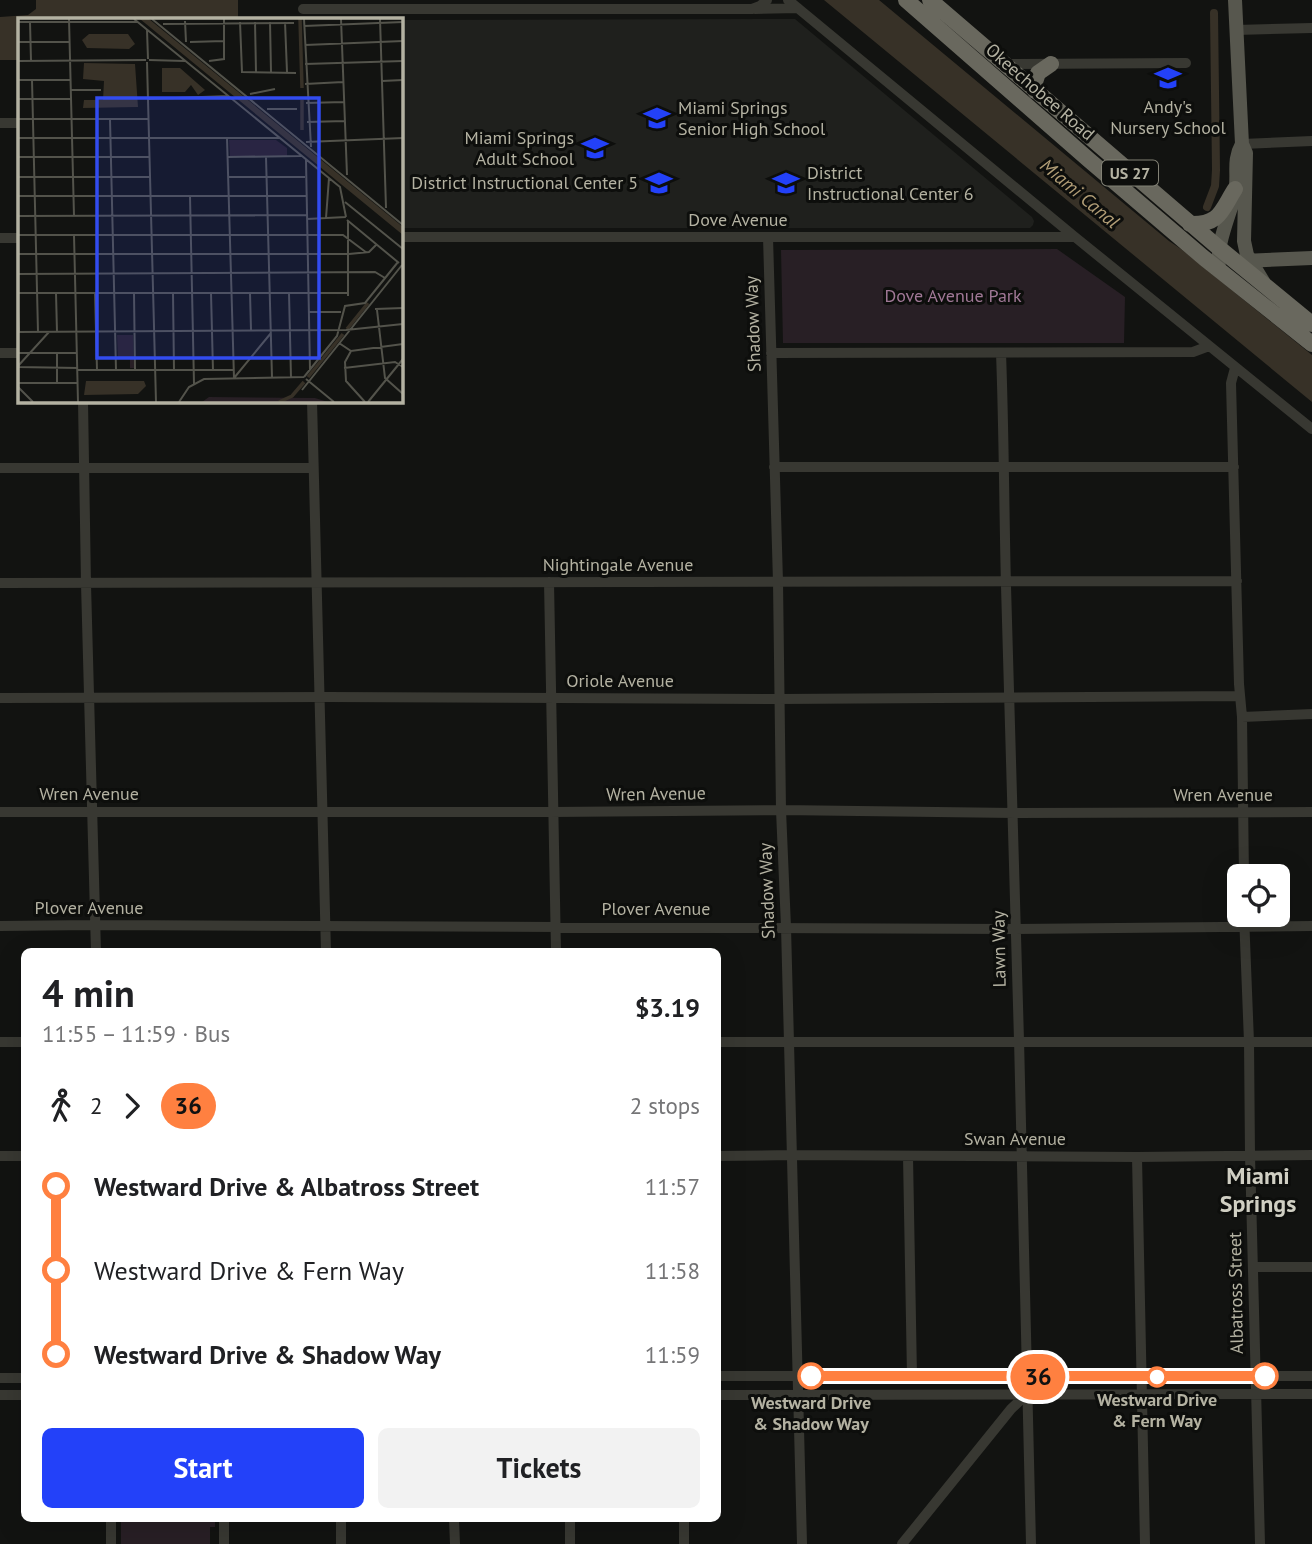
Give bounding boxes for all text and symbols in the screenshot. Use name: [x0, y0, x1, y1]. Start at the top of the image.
inset map: [18, 18, 402, 402]
street label: Okeechobee Road: [981, 38, 1100, 145]
school or university icon: Andy's Nursery School: [1153, 63, 1183, 93]
place label: Andy's Nursery School: [1110, 95, 1226, 139]
place label: Miami Springs Senior High School: [678, 96, 826, 140]
school or university icon: Miami Springs Senior High School: [642, 103, 672, 133]
place label: Miami Springs Adult School: [464, 126, 575, 170]
school or university icon: Miami Springs Adult School: [580, 133, 610, 163]
water label: Miami Canal: [1035, 153, 1125, 233]
road number: US 27: [1102, 160, 1158, 186]
place label: District Instructional Center 6: [807, 161, 974, 205]
school or university icon: District Instructional Center 5: [644, 168, 674, 198]
school or university icon: District Instructional Center 6: [771, 168, 801, 198]
place label: District Instructional Center 5: [411, 171, 638, 194]
street label: Dove Avenue: [688, 208, 788, 231]
street label: Shadow Way: [739, 275, 766, 372]
park label: Dove Avenue Park: [884, 284, 1022, 307]
street label: Nightingale Avenue: [543, 553, 693, 576]
street label: Oriole Avenue: [566, 669, 674, 692]
street label: Wren Avenue: [606, 781, 706, 806]
street label: Wren Avenue: [39, 782, 139, 805]
street label: Wren Avenue: [1173, 783, 1273, 806]
street label: Shadow Way: [753, 842, 780, 939]
map controls: [1227, 864, 1290, 927]
button: locate: [1227, 864, 1290, 927]
street label: Plover Avenue: [35, 896, 143, 919]
street label: Plover Avenue: [602, 897, 710, 920]
street label: Lawn Way: [986, 910, 1011, 988]
text: 4 min: [42, 968, 135, 1017]
text: $3.19: [635, 991, 700, 1024]
text: 11:55 – 11:59 · Bus: [42, 1019, 230, 1048]
icon: walk: [42, 1087, 80, 1125]
icon: forward: [113, 1087, 151, 1125]
text: 36: [175, 1090, 202, 1121]
text: 2: [90, 1091, 103, 1120]
text: 2 stops: [630, 1091, 700, 1120]
street label: Swan Avenue: [964, 1127, 1066, 1150]
district label: Miami Springs: [1220, 1160, 1296, 1219]
text: Westward Drive & Albatross Street: [94, 1170, 479, 1203]
text: 11:57: [645, 1172, 700, 1201]
street label: Albatross Street: [1223, 1232, 1248, 1354]
text: Westward Drive & Fern Way: [94, 1254, 404, 1287]
text: 11:58: [645, 1256, 700, 1285]
text: Westward Drive & Shadow Way: [94, 1338, 441, 1371]
text: 11:59: [645, 1340, 700, 1369]
line badge: 36: [1006, 1354, 1070, 1400]
text: 36: [1024, 1361, 1052, 1392]
marker: Westward Drive & Shadow Way: [798, 1363, 824, 1389]
unlabelled marker: [1252, 1363, 1278, 1389]
marker: Westward Drive & Fern Way: [1147, 1367, 1167, 1387]
place label: Westward Drive & Fern Way: [1097, 1388, 1217, 1432]
place label: Westward Drive & Shadow Way: [751, 1391, 871, 1435]
button: Start: [42, 1428, 364, 1508]
button: Tickets: [378, 1428, 700, 1508]

